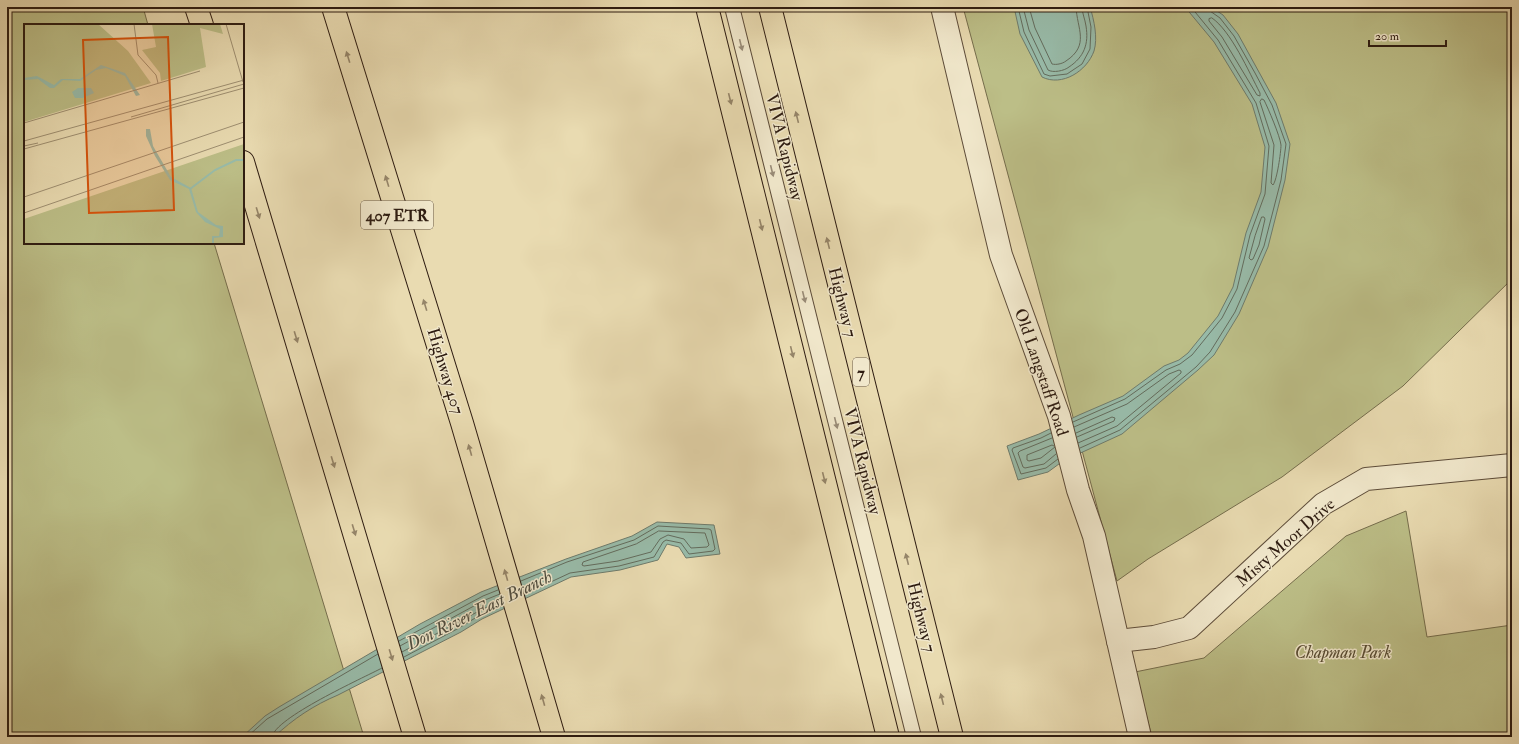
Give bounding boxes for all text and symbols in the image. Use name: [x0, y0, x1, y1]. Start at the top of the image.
scale bar: [1369, 22, 1446, 48]
inset map: [24, 24, 244, 244]
text: 20 m: [1375, 29, 1400, 44]
one-way arrow: [738, 39, 744, 51]
one-way arrow: [345, 50, 351, 62]
street label: VIVA Rapidway: [760, 91, 808, 204]
one-way arrow: [727, 93, 733, 105]
one-way arrow: [794, 111, 800, 123]
one-way arrow: [770, 165, 776, 177]
one-way arrow: [384, 175, 390, 187]
road number: 407 ETR: [361, 201, 433, 229]
one-way arrow: [255, 207, 261, 219]
one-way arrow: [758, 220, 764, 232]
one-way arrow: [825, 237, 831, 249]
street label: Highway 7: [823, 265, 861, 340]
one-way arrow: [801, 291, 807, 303]
one-way arrow: [422, 299, 428, 311]
street label: Old Langstaff Road: [1010, 306, 1073, 439]
street label: Highway 407: [421, 325, 469, 417]
one-way arrow: [293, 332, 299, 344]
one-way arrow: [790, 345, 796, 358]
road number: 7: [853, 358, 869, 386]
street label: VIVA Rapidway: [838, 405, 886, 518]
one-way arrow: [833, 417, 839, 429]
one-way arrow: [467, 444, 473, 456]
one-way arrow: [330, 456, 336, 468]
one-way arrow: [821, 471, 827, 484]
street label: Misty Moor Drive: [1231, 494, 1340, 592]
one-way arrow: [351, 524, 357, 536]
one-way arrow: [904, 553, 910, 566]
water label: Don River East Branch: [402, 565, 556, 656]
one-way arrow: [503, 569, 509, 581]
street label: Highway 7: [902, 580, 940, 655]
park label: Chapman Park: [1295, 642, 1391, 663]
one-way arrow: [388, 649, 394, 661]
one-way arrow: [540, 693, 546, 705]
one-way arrow: [939, 693, 945, 705]

